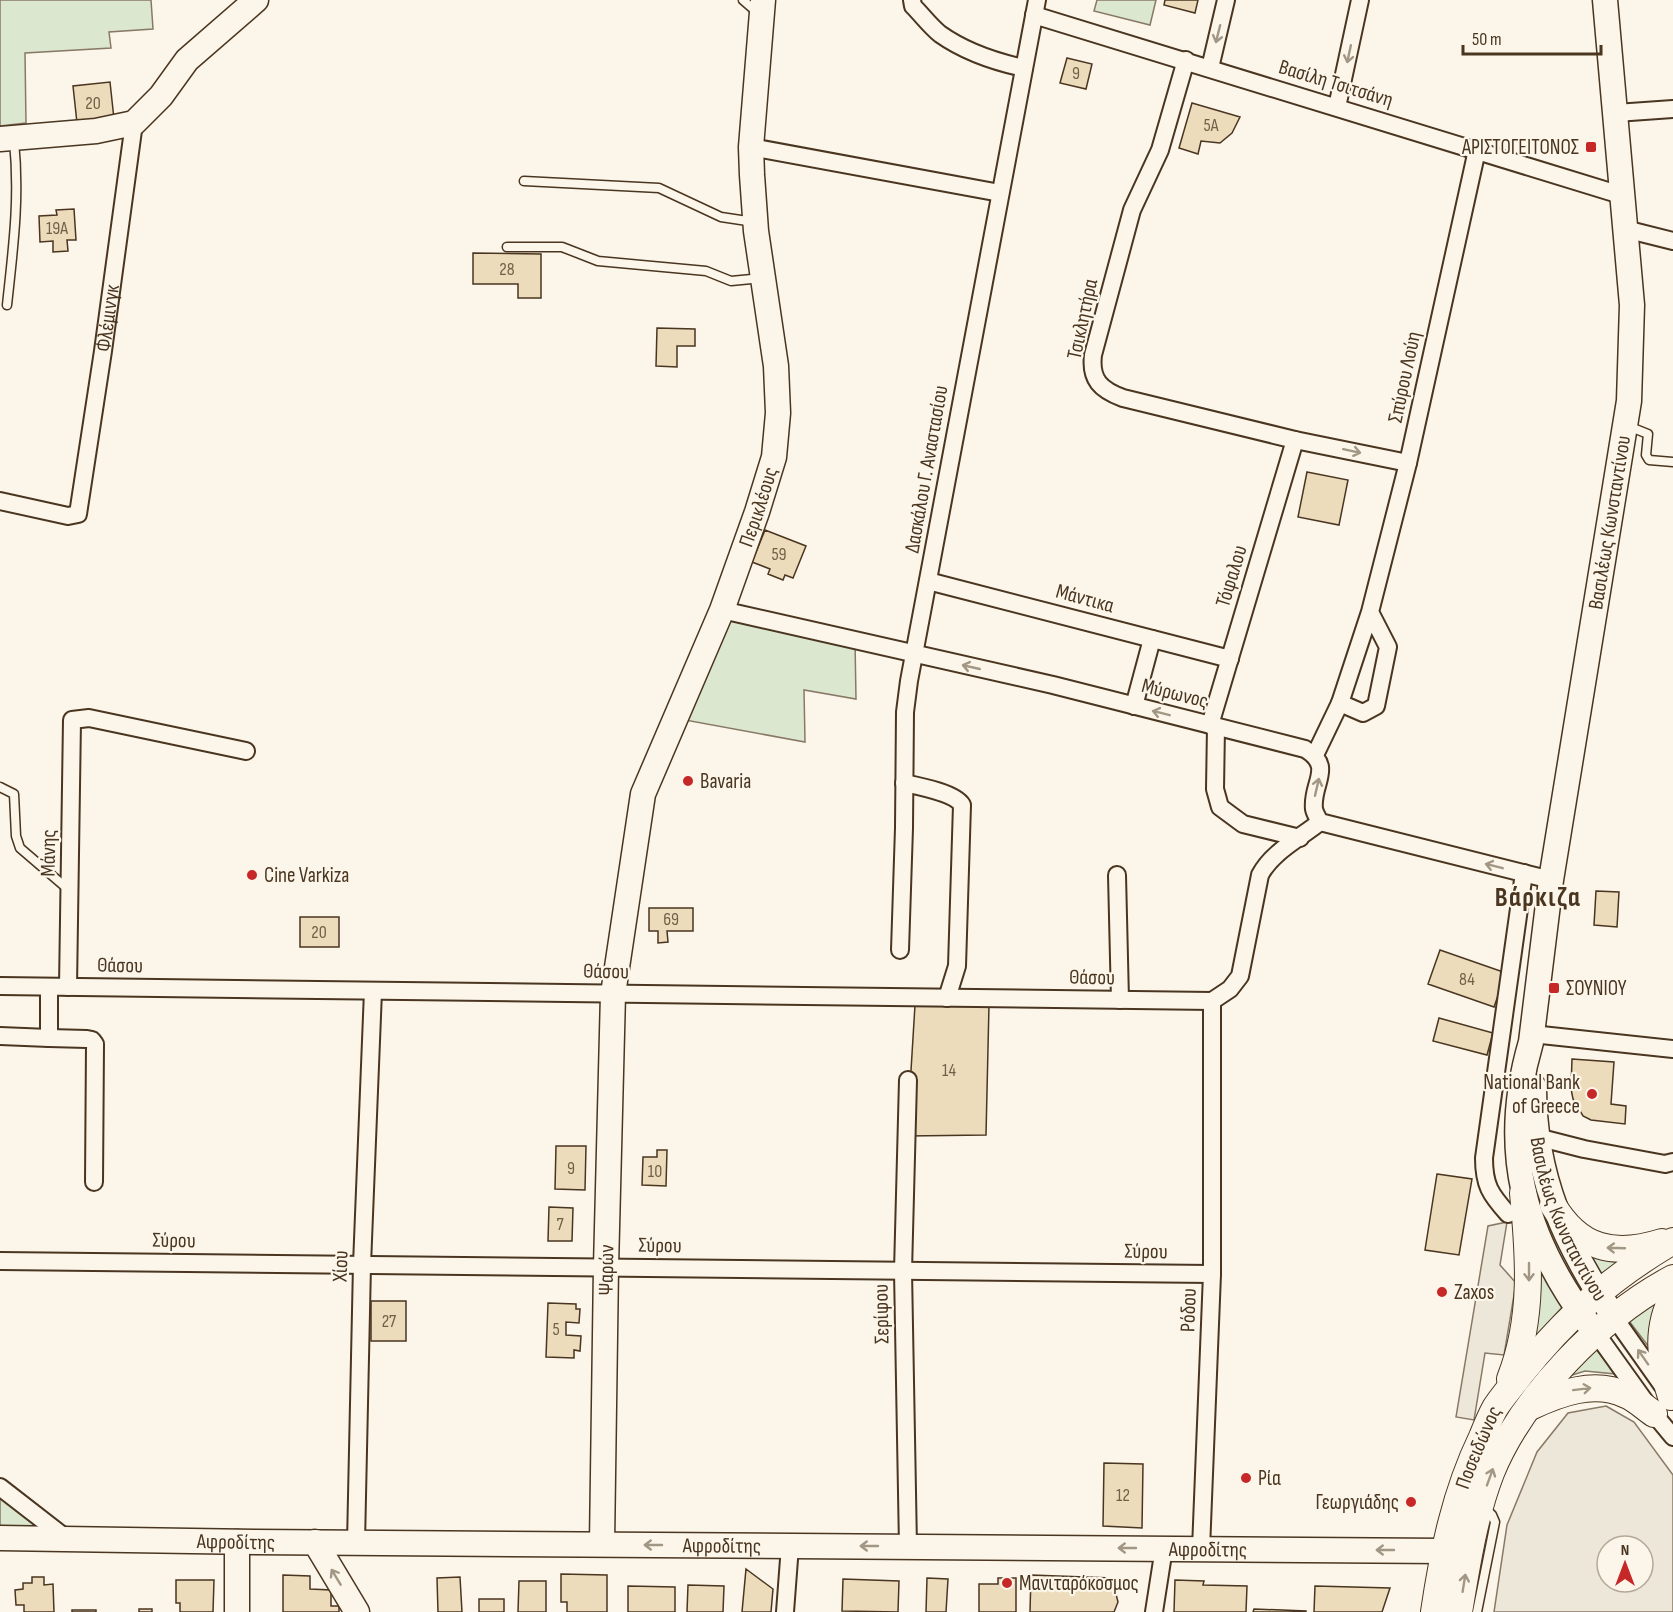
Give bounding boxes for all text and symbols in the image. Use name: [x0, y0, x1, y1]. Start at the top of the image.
scale bar: [1463, 18, 1601, 56]
one-way arrow: [1212, 24, 1224, 43]
text: 50 m: [1472, 29, 1502, 50]
one-way arrow: [1343, 43, 1354, 63]
street label: Βασίλη Τσιτσάνη: [1276, 54, 1396, 113]
house number: 9: [1072, 63, 1080, 84]
house number: 20: [85, 93, 101, 114]
house number: 5A: [1204, 115, 1219, 136]
place label: ΑΡΙΣΤΟΓΕΙΤΟΝΟΣ: [1461, 135, 1579, 160]
marker: ΑΡΙΣΤΟΓΕΙΤΟΝΟΣ: [1584, 140, 1598, 154]
house number: 19A: [46, 218, 68, 239]
house number: 28: [499, 259, 515, 280]
street label: Τσικλητήρα: [1062, 276, 1103, 362]
street label: Φλέμινγκ: [91, 283, 125, 353]
street label: Σπύρου Λούη: [1383, 329, 1426, 425]
street label: Δασκάλου Γ. Αναστασίου: [899, 383, 954, 555]
street label: Βασιλέως Κωνσταντίνου: [1583, 434, 1636, 611]
one-way arrow: [1342, 446, 1361, 458]
street label: Περικλέους: [734, 464, 783, 550]
street label: Τόφαλου: [1210, 542, 1253, 610]
house number: 59: [771, 544, 787, 565]
street label: Μάντικα: [1053, 579, 1117, 618]
one-way arrow: [962, 660, 981, 672]
street label: Μύρωνος: [1139, 673, 1211, 714]
one-way arrow: [1151, 706, 1170, 718]
place label: Bavaria: [700, 769, 751, 794]
marker: Bavaria: [681, 774, 695, 788]
one-way arrow: [1312, 778, 1324, 797]
street label: Μάνης: [36, 829, 61, 877]
one-way arrow: [1485, 859, 1504, 871]
place label: Cine Varkiza: [264, 863, 349, 888]
marker: Cine Varkiza: [245, 868, 259, 882]
district label: Βάρκιζα: [1495, 882, 1581, 914]
house number: 69: [663, 909, 679, 930]
house number: 20: [311, 922, 327, 943]
street label: Θάσου: [97, 953, 143, 978]
street label: Θάσου: [583, 959, 629, 984]
street label: Θάσου: [1069, 965, 1115, 990]
house number: 84: [1459, 969, 1475, 990]
place label: ΣΟΥΝΙΟΥ: [1566, 976, 1627, 1001]
marker: ΣΟΥΝΙΟΥ: [1547, 981, 1561, 995]
house number: 14: [942, 1060, 956, 1081]
place label: National Bank of Greece: [1483, 1070, 1580, 1119]
marker: National Bank of Greece: [1585, 1087, 1599, 1101]
street label: Βασιλέως Κωνσταντίνου: [1525, 1135, 1612, 1306]
house number: 9: [567, 1158, 575, 1179]
house number: 10: [648, 1161, 662, 1182]
house number: 7: [556, 1214, 564, 1235]
street label: Σύρου: [152, 1228, 196, 1253]
street label: Σύρου: [638, 1233, 682, 1258]
street label: Σύρου: [1124, 1239, 1168, 1264]
one-way arrow: [1607, 1243, 1627, 1254]
street label: Ψαρών: [594, 1244, 620, 1296]
street label: Χίου: [327, 1250, 354, 1283]
one-way arrow: [1523, 1262, 1535, 1281]
place label: Zaxos: [1454, 1280, 1494, 1305]
street label: Σερίφου: [868, 1284, 895, 1344]
marker: Zaxos: [1435, 1285, 1449, 1299]
street label: Ρόδου: [1175, 1288, 1202, 1332]
house number: 27: [382, 1311, 397, 1332]
house number: 5: [552, 1319, 560, 1340]
one-way arrow: [1637, 1349, 1649, 1365]
one-way arrow: [1572, 1384, 1592, 1395]
street label: Ποσειδώνος: [1450, 1402, 1507, 1492]
place label: Ρία: [1258, 1466, 1281, 1491]
one-way arrow: [1486, 1468, 1497, 1487]
marker: Ρία: [1239, 1471, 1253, 1485]
house number: 12: [1116, 1485, 1130, 1506]
place label: Γεωργιάδης: [1315, 1490, 1399, 1515]
marker: Γεωργιάδης: [1404, 1495, 1418, 1509]
street label: Αφροδίτης: [196, 1529, 275, 1555]
street label: Αφροδίτης: [682, 1533, 761, 1559]
north arrow: [1595, 1534, 1655, 1594]
street label: Αφροδίτης: [1168, 1537, 1247, 1563]
one-way arrow: [644, 1539, 664, 1551]
one-way arrow: [860, 1540, 880, 1552]
text: N: [1621, 1541, 1629, 1560]
one-way arrow: [1118, 1542, 1138, 1554]
one-way arrow: [1376, 1544, 1396, 1556]
one-way arrow: [329, 1569, 341, 1586]
place label: Μανιταρόκοσμος: [1019, 1571, 1139, 1596]
one-way arrow: [1459, 1573, 1470, 1593]
marker: Μανιταρόκοσμος: [1000, 1576, 1014, 1590]

